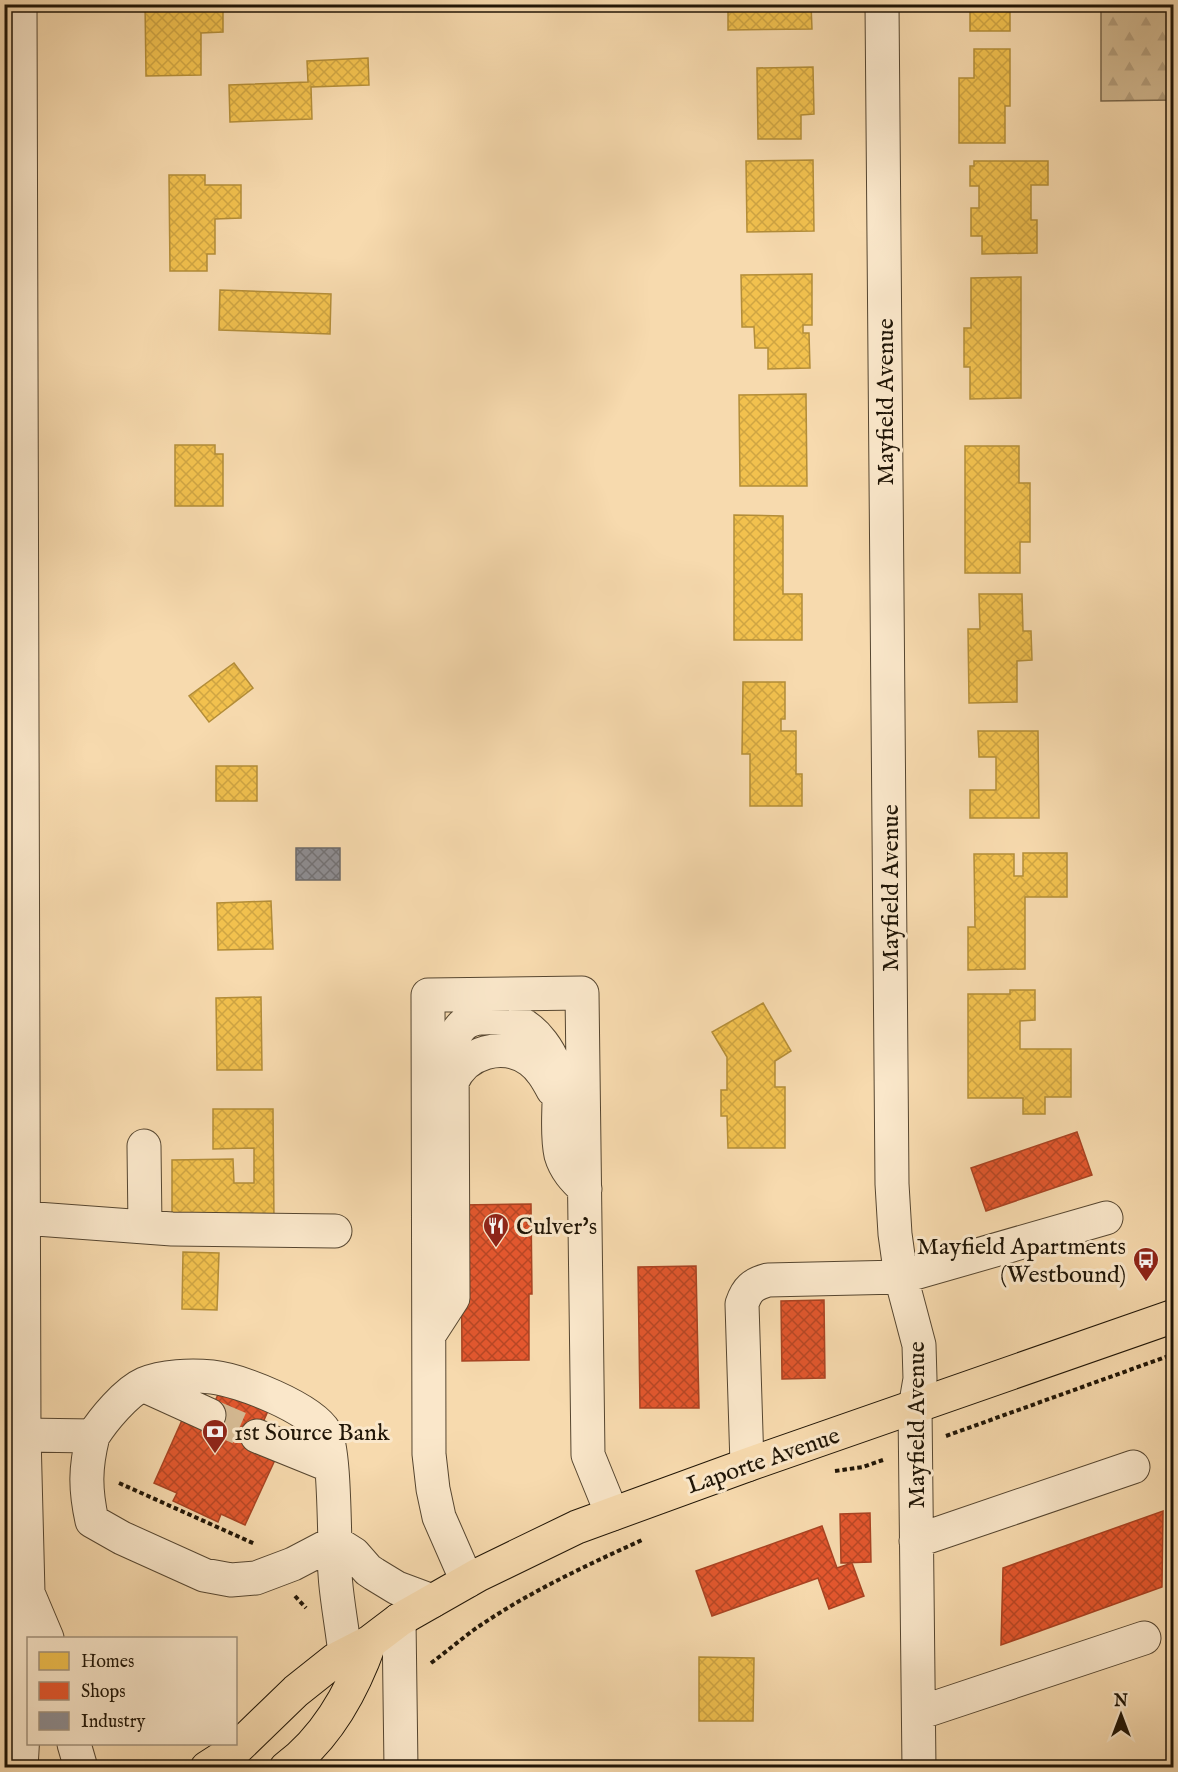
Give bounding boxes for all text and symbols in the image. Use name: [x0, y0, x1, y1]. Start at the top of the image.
street label: Mayfield Avenue: [871, 318, 902, 486]
street label: Mayfield Avenue: [876, 804, 907, 972]
restaurant icon: Culver's: [481, 1211, 511, 1249]
place label: Culver's: [516, 1212, 597, 1243]
place label: Mayfield Apartments (Westbound): [916, 1232, 1126, 1291]
bus stop icon: Mayfield Apartments (Westbound): [1131, 1245, 1161, 1283]
street label: Mayfield Avenue: [902, 1341, 933, 1509]
bank icon: 1st Source Bank: [200, 1417, 230, 1455]
place label: 1st Source Bank: [234, 1418, 390, 1449]
street label: Laporte Avenue: [683, 1421, 844, 1502]
legend: [27, 1637, 237, 1745]
text: Homes: [81, 1651, 134, 1674]
text: Shops: [81, 1681, 126, 1704]
north arrow: [1091, 1685, 1151, 1745]
text: N: [1113, 1692, 1128, 1712]
text: Industry: [81, 1711, 145, 1734]

